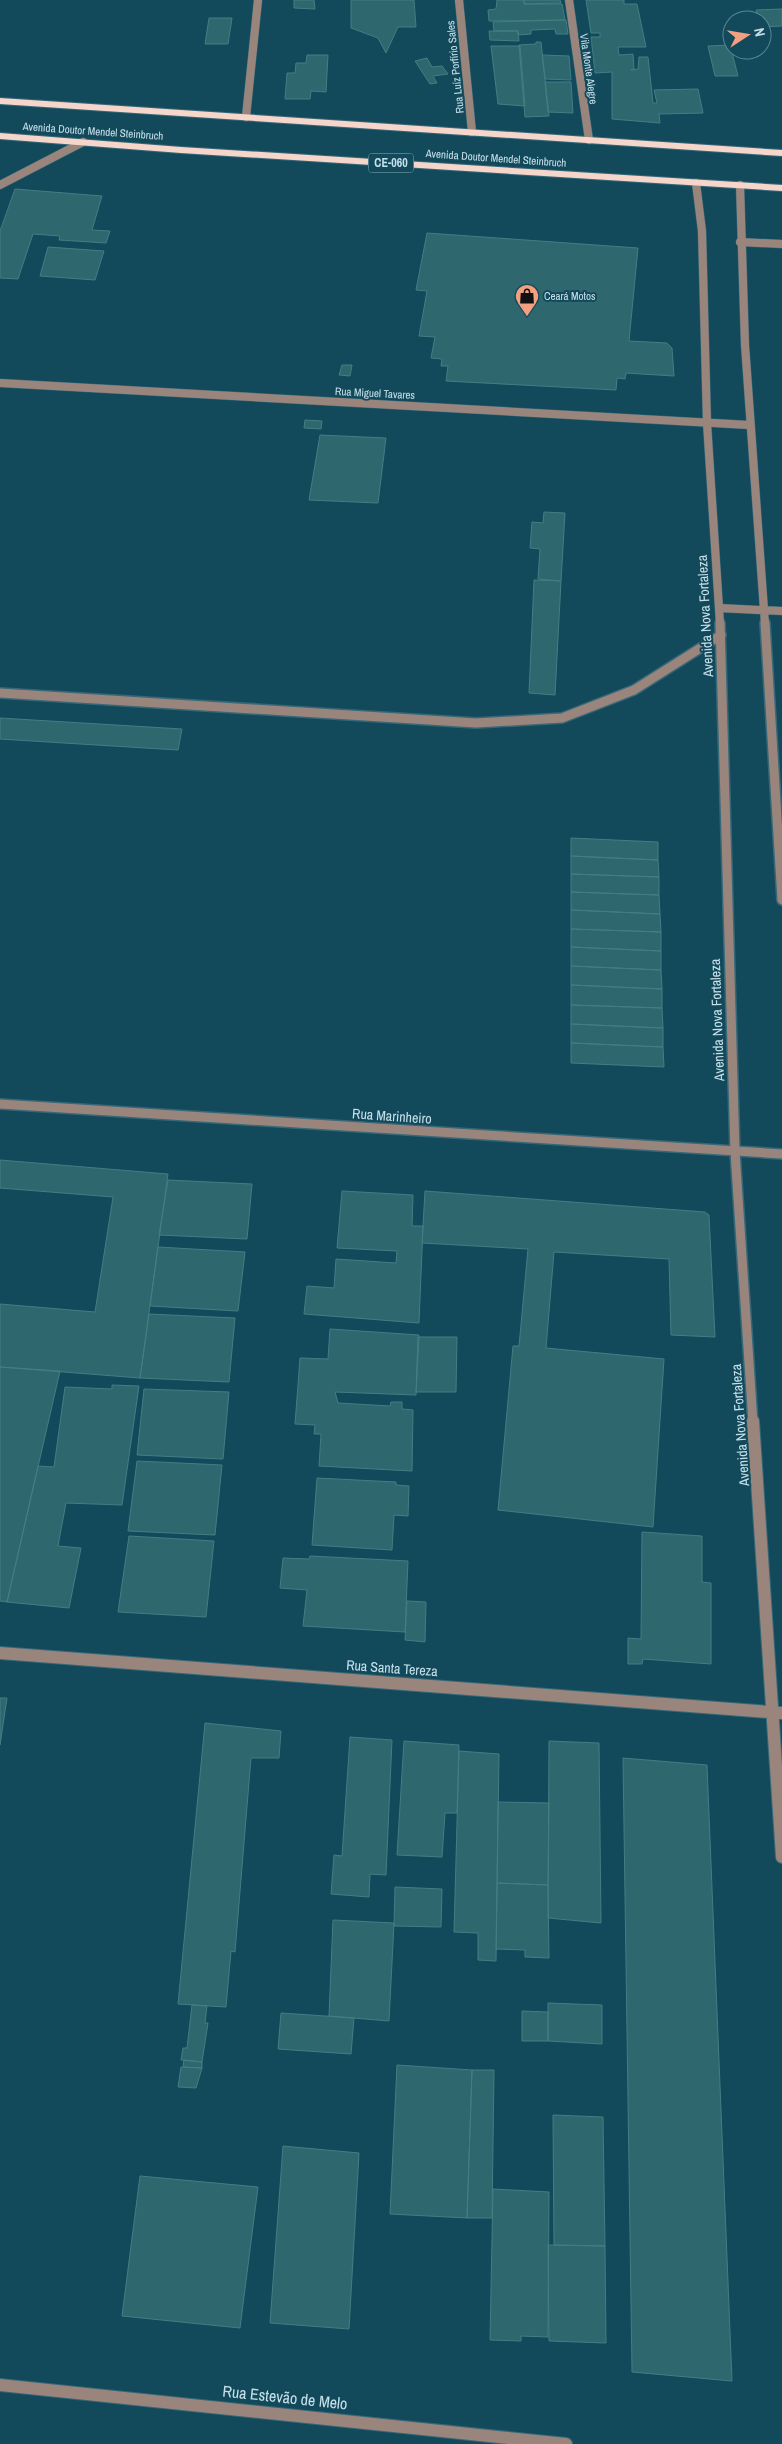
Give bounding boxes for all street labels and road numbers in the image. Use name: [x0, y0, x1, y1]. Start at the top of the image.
street label: Rua Luíz Porfírio Sales: [443, 19, 467, 114]
street label: Vila Monte Alegre: [577, 33, 601, 105]
street label: Avenida Doutor Mendel Steinbruch: [21, 119, 164, 143]
street label: Avenida Doutor Mendel Steinbruch: [424, 146, 567, 170]
road number: CE-060: [368, 154, 414, 172]
street label: Rua Miguel Tavares: [335, 384, 416, 402]
street label: Avenida Nova Fortaleza: [693, 554, 717, 679]
street label: Avenida Nova Fortaleza: [706, 958, 728, 1082]
street label: Rua Marinheiro: [352, 1104, 432, 1128]
street label: Avenida Nova Fortaleza: [727, 1363, 753, 1488]
street label: Rua Santa Tereza: [346, 1656, 439, 1680]
street label: Rua Estevão de Melo: [221, 2380, 349, 2414]

